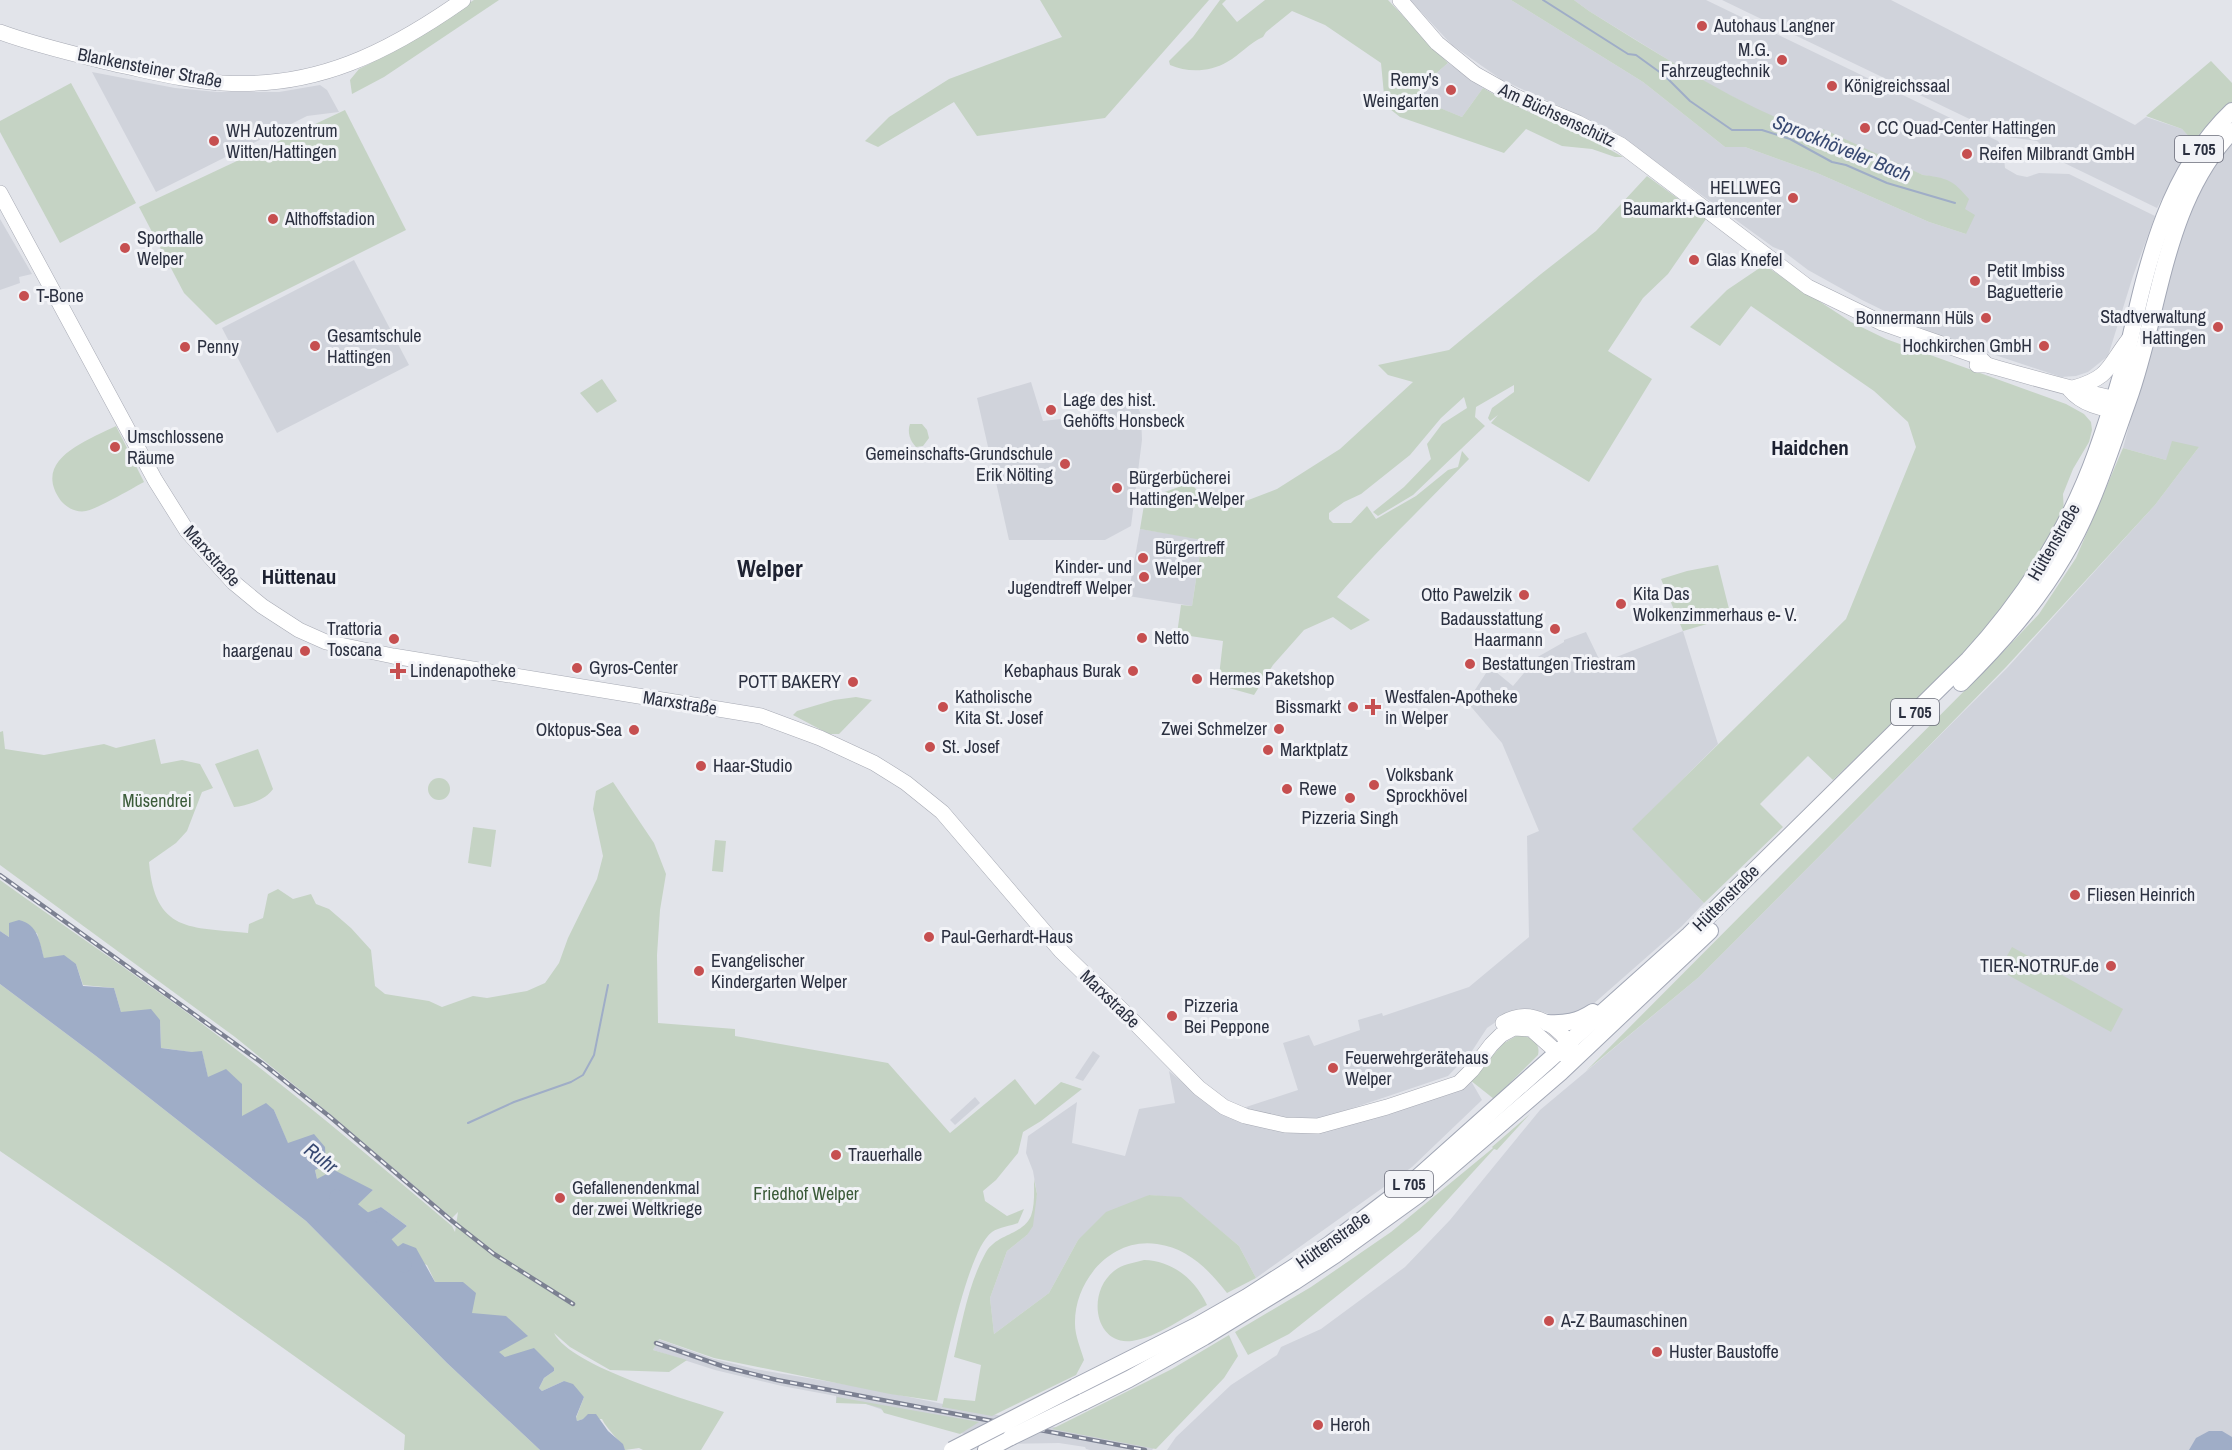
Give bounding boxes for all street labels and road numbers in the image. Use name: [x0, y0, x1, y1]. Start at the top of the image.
street label: Blankensteiner Straße: [76, 41, 225, 94]
street label: Am Büchsenschütz: [1494, 76, 1620, 153]
road number: L 705: [2175, 136, 2223, 162]
street label: Hüttenstraße: [2021, 499, 2086, 585]
street label: Marxstraße: [178, 520, 247, 592]
street label: Marxstraße: [641, 684, 719, 721]
road number: L 705: [1891, 699, 1939, 725]
street label: Hüttenstraße: [1687, 859, 1765, 937]
street label: Marxstraße: [1075, 964, 1146, 1034]
road number: L 705: [1385, 1171, 1433, 1197]
street label: Hüttenstraße: [1291, 1205, 1375, 1274]

